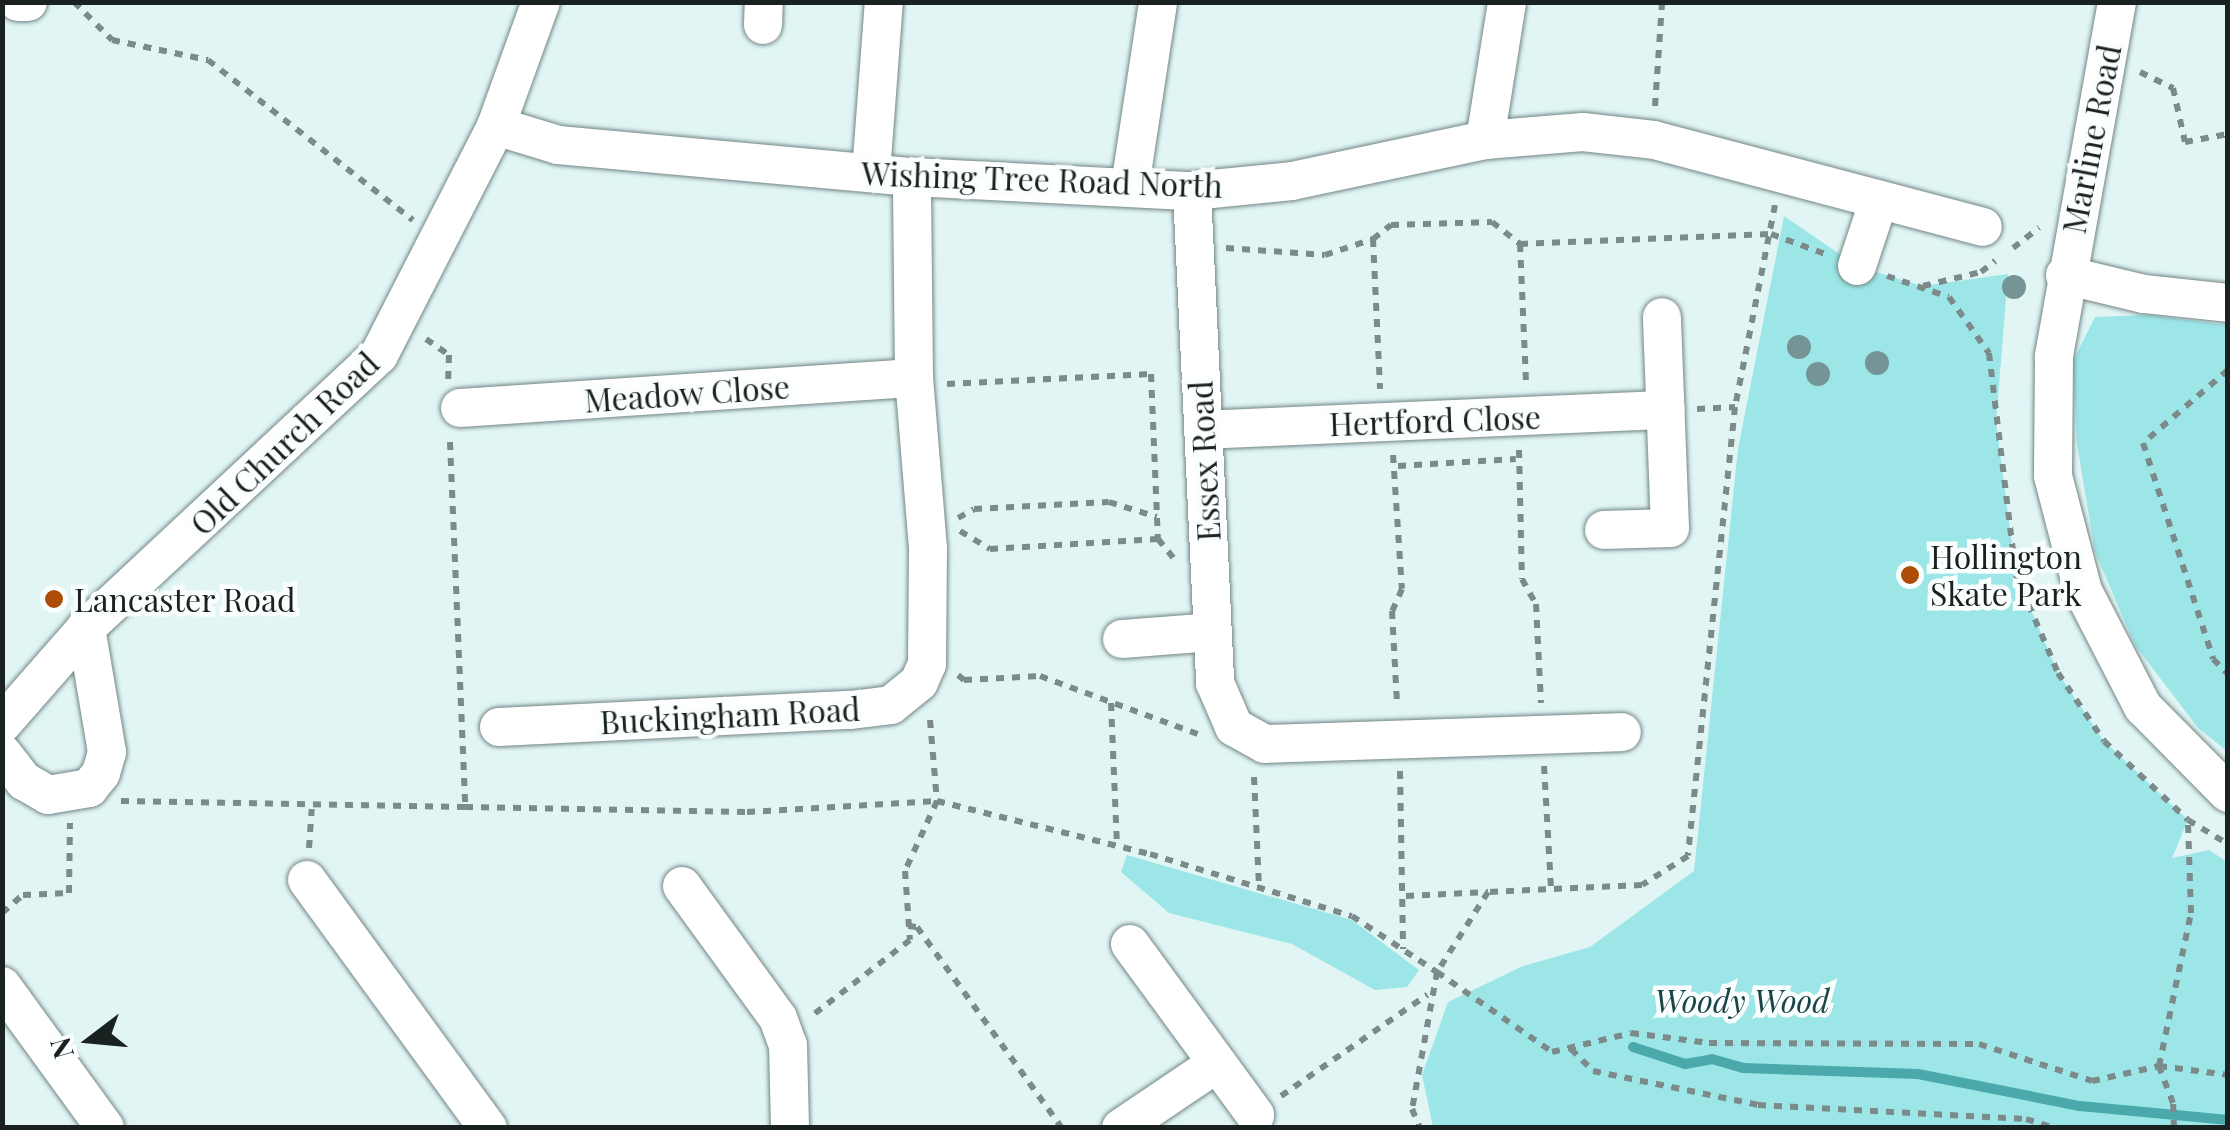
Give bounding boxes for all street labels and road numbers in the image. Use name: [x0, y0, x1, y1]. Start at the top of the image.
street label: Marline Road: [2054, 41, 2128, 237]
street label: Wishing Tree Road North: [860, 153, 1224, 205]
street label: Old Church Road: [182, 343, 386, 543]
street label: Meadow Close: [583, 367, 791, 419]
street label: Essex Road: [1181, 379, 1227, 543]
street label: Hertford Close: [1328, 397, 1542, 443]
street label: Buckingham Road: [599, 689, 861, 741]

